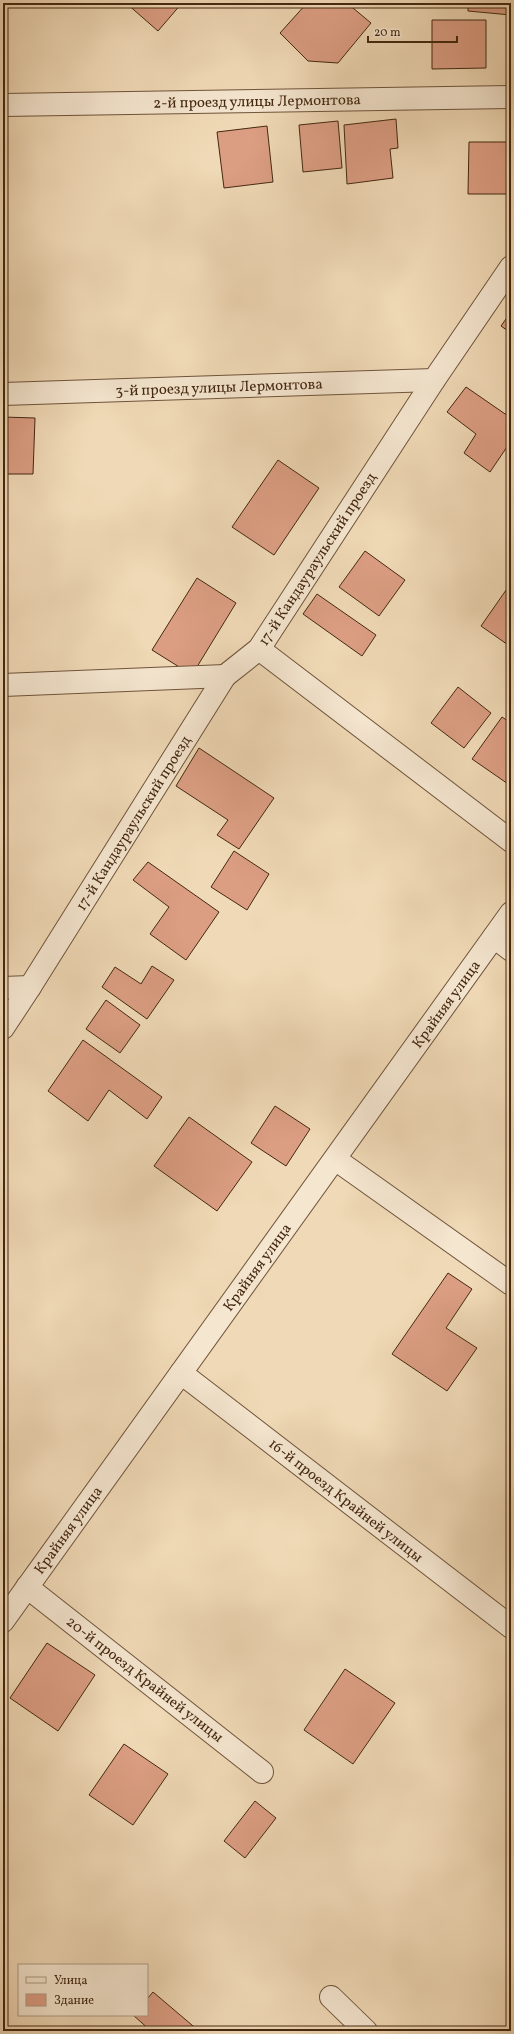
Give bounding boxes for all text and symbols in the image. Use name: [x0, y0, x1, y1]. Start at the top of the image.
scale bar: [368, 18, 457, 44]
text: 20 m: [374, 25, 401, 41]
street label: 2-й проезд улицы Лермонтова: [153, 90, 361, 115]
street label: 3-й проезд улицы Лермонтова: [115, 374, 323, 403]
street label: 17-й Кандаураульский проезд: [254, 469, 383, 651]
street label: 17-й Кандаураульский проезд: [72, 732, 197, 915]
street label: Крайняя улица: [408, 956, 486, 1053]
street label: Крайняя улица: [219, 1219, 297, 1316]
street label: 16-й проезд Крайней улицы: [263, 1434, 427, 1568]
street label: Крайняя улица: [30, 1482, 108, 1579]
street label: 20-й проезд Крайней улицы: [61, 1612, 227, 1749]
legend: [18, 1964, 148, 2016]
text: Улица: [54, 1973, 87, 1989]
text: Здание: [54, 1993, 94, 2009]

